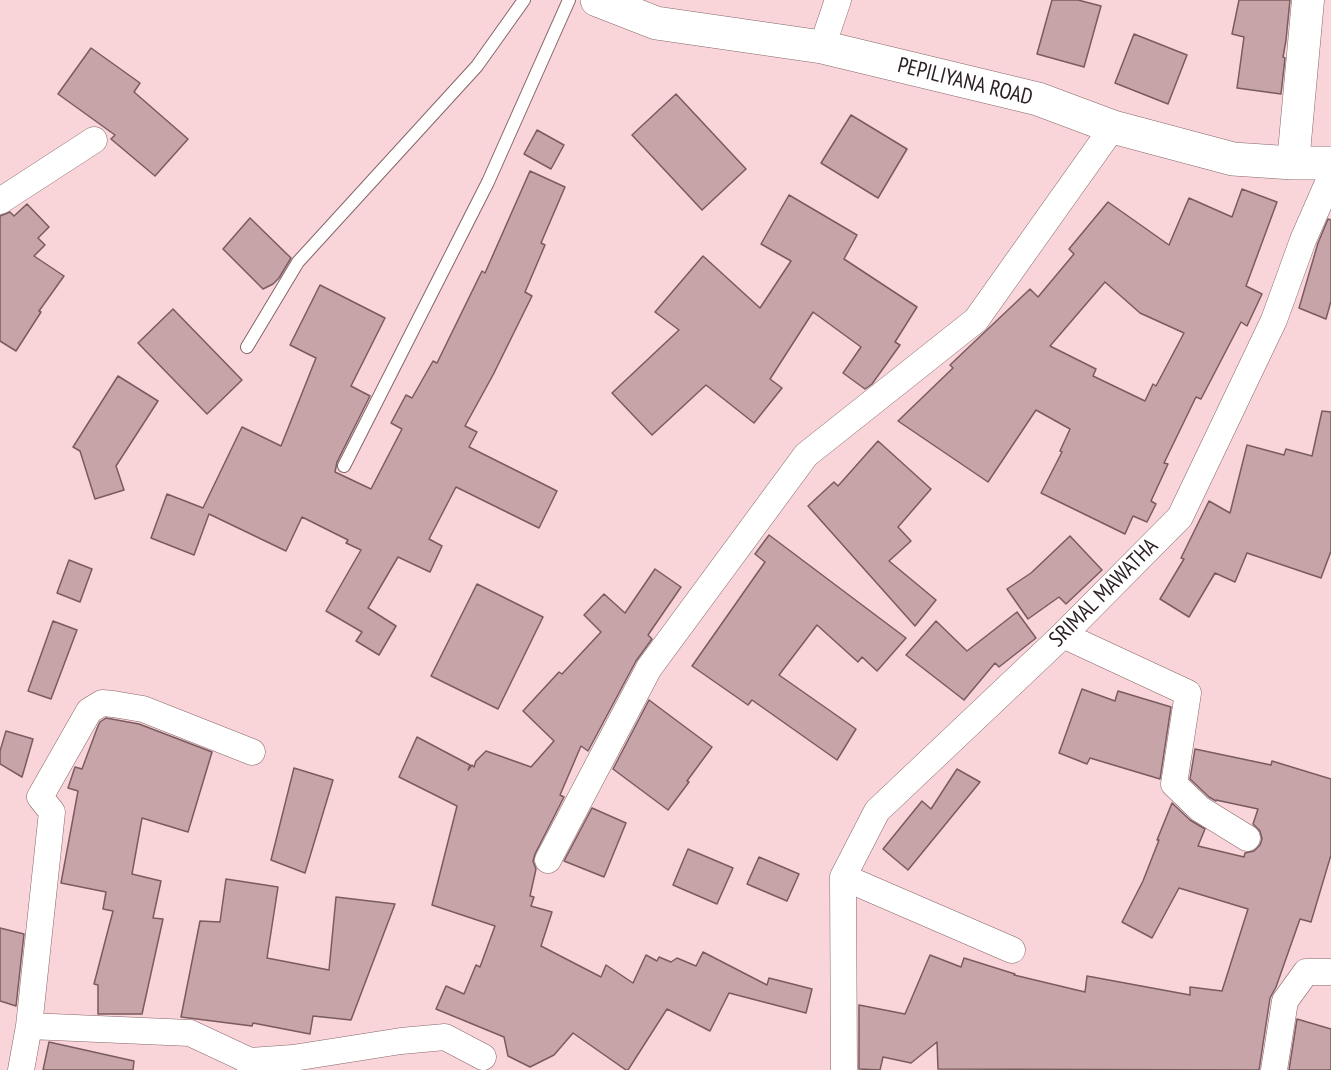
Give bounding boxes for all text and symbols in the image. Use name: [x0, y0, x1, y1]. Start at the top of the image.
street label: PEPILIYANA ROAD: [895, 52, 1035, 112]
street label: SRIMAL MAWATHA: [1044, 533, 1164, 653]

